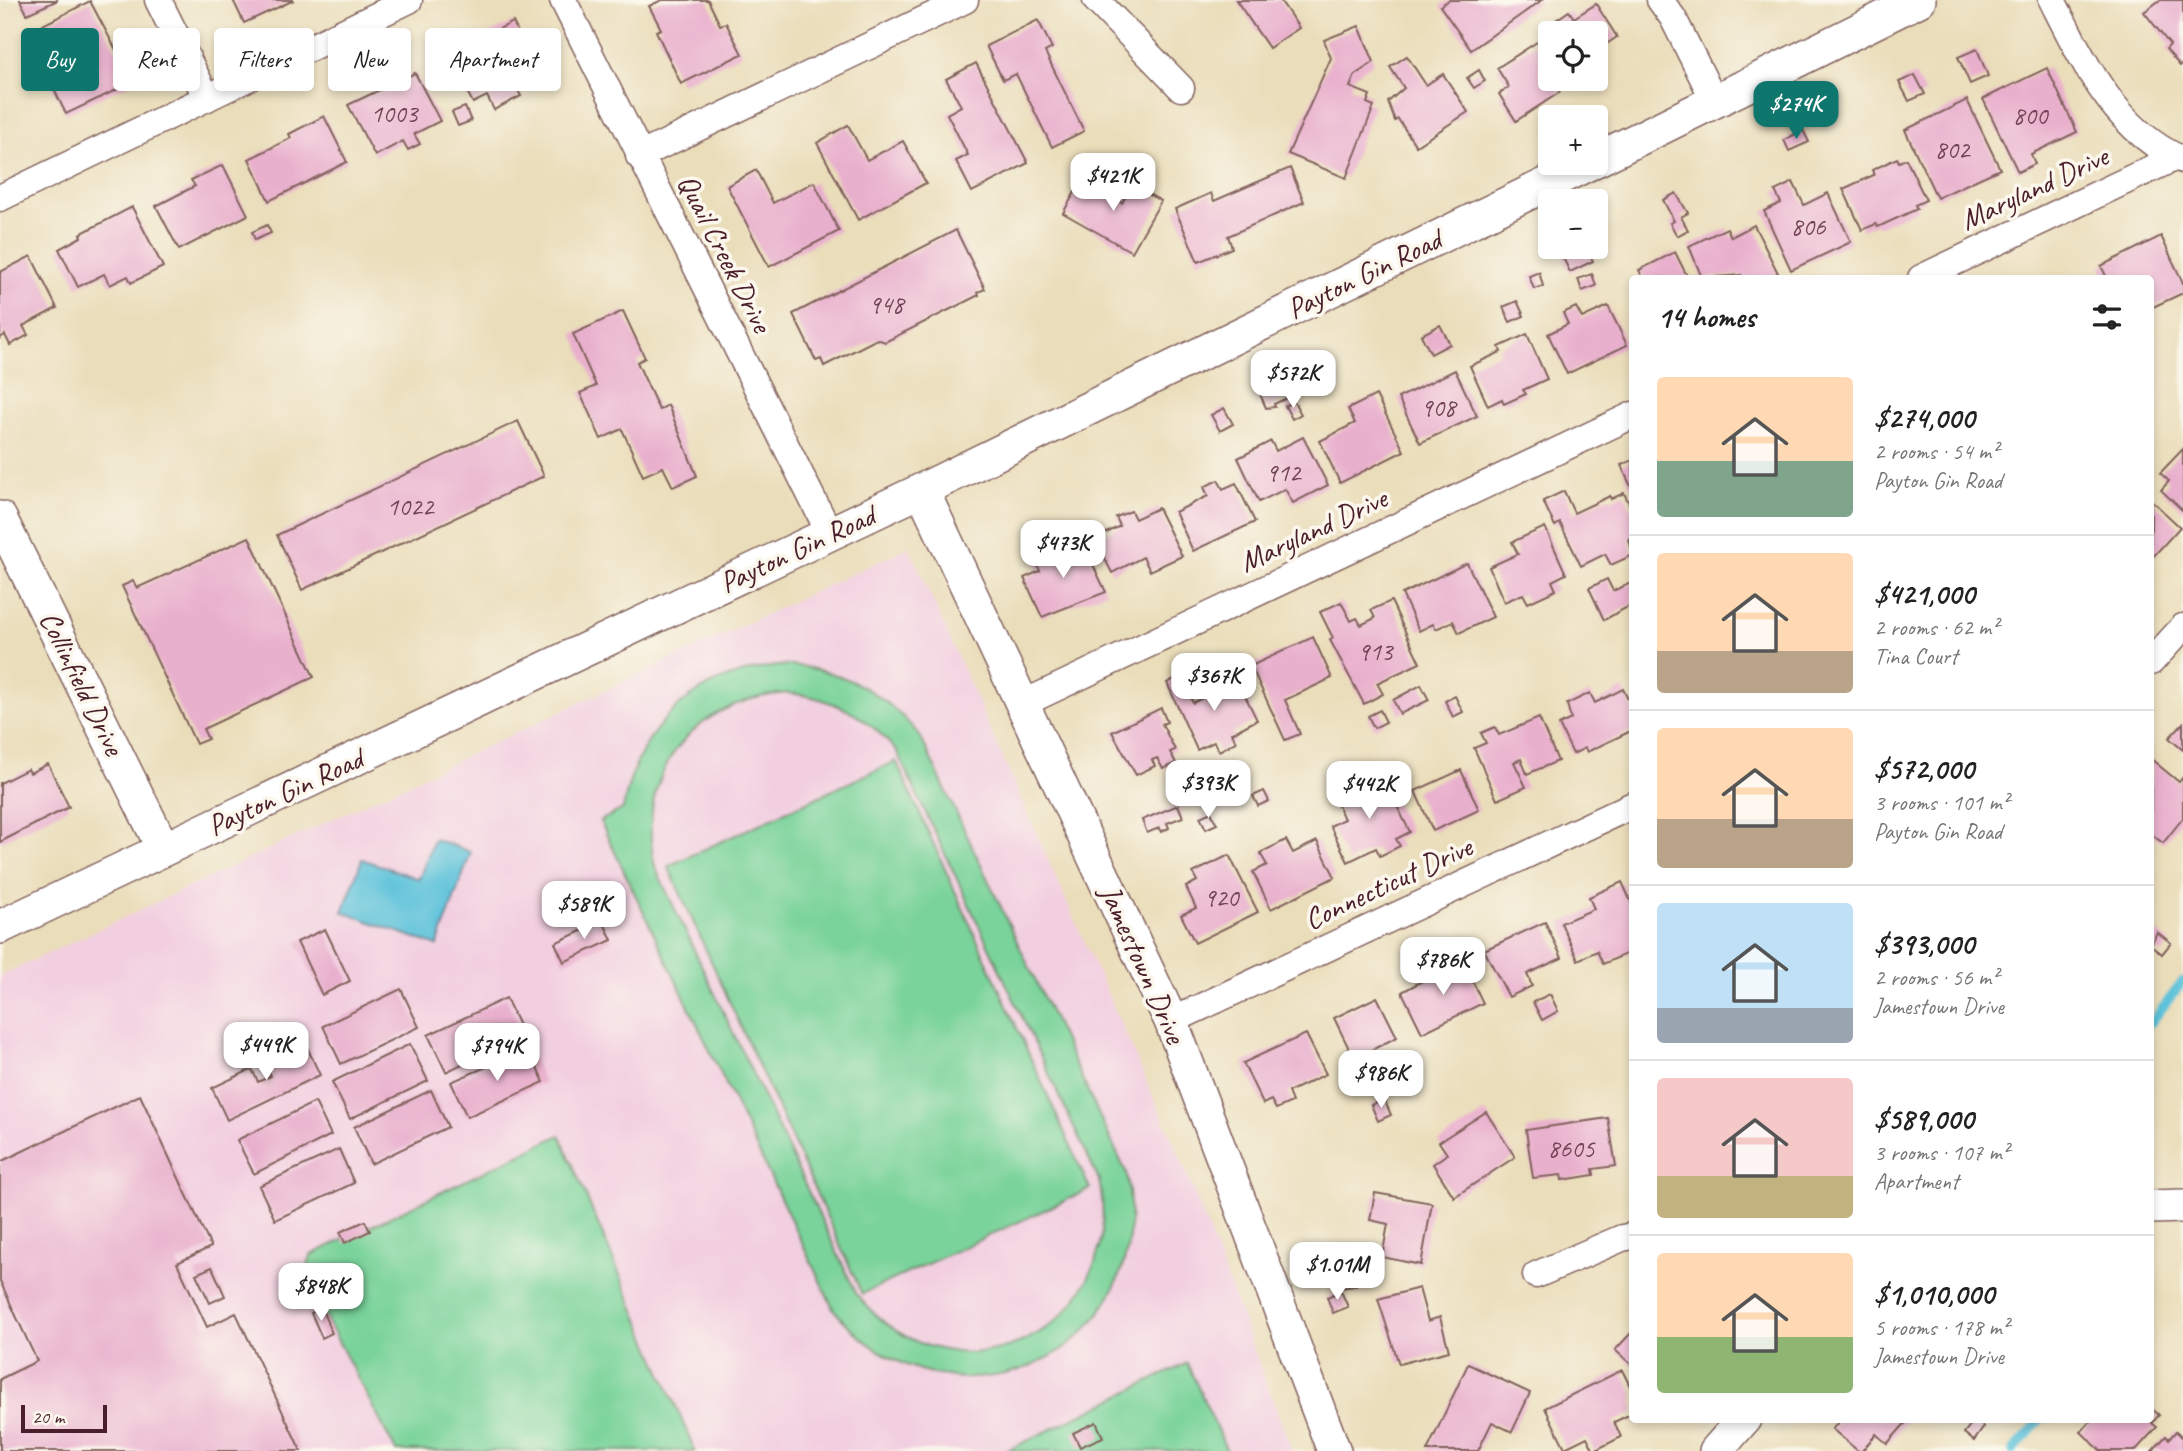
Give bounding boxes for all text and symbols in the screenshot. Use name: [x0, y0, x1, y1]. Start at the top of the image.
map controls: [1538, 21, 1608, 259]
button: locate: [1538, 21, 1608, 91]
chip: Buy: [21, 28, 99, 91]
chip: Rent: [113, 28, 200, 91]
chip: Filters: [214, 28, 314, 91]
chip: New: [328, 28, 411, 91]
chip: Apartment: [425, 28, 561, 91]
pin: $274K: [1747, 82, 1845, 141]
text: $274K: [1770, 89, 1823, 118]
house number: 1003: [371, 97, 420, 130]
house number: 800: [2012, 99, 2050, 132]
button: +: [1538, 105, 1608, 175]
house number: 802: [1934, 133, 1972, 166]
street label: Maryland Drive: [1954, 136, 2116, 239]
pin: $421K: [1064, 154, 1162, 213]
text: $421K: [1086, 161, 1140, 190]
street label: Quail Creek Drive: [669, 168, 782, 340]
button: −: [1538, 189, 1608, 259]
house number: 806: [1790, 210, 1827, 243]
street label: Payton Gin Road: [1281, 218, 1451, 328]
house number: 948: [868, 288, 906, 321]
text: 14 homes: [1657, 298, 1755, 336]
icon: filters: [2088, 298, 2126, 336]
pin: $572K: [1244, 350, 1342, 410]
text: $572K: [1267, 358, 1319, 387]
house number: 908: [1420, 391, 1458, 424]
text: $274,000: [1874, 399, 1974, 437]
icon: home: [1713, 405, 1797, 489]
text: 2 rooms · 54 m²: [1874, 437, 1998, 466]
house number: 912: [1265, 456, 1303, 489]
text: Payton Gin Road: [1874, 466, 2002, 495]
street label: Maryland Drive: [1233, 478, 1395, 581]
house number: 1022: [387, 490, 436, 523]
street label: Payton Gin Road: [713, 495, 885, 602]
pin: $473K: [1014, 520, 1112, 580]
text: $473K: [1037, 528, 1090, 557]
text: $421,000: [1874, 575, 1974, 613]
icon: home: [1713, 581, 1797, 665]
street label: Collinfield Drive: [31, 605, 134, 763]
text: 2 rooms · 62 m²: [1874, 613, 1998, 642]
house number: 913: [1357, 635, 1395, 668]
text: Tina Court: [1874, 642, 1958, 671]
pin: $367K: [1165, 654, 1263, 713]
text: $367K: [1187, 661, 1241, 690]
street label: Payton Gin Road: [201, 738, 373, 845]
text: $572,000: [1874, 750, 1974, 788]
icon: home: [1713, 756, 1797, 840]
pin: $393K: [1159, 760, 1257, 820]
pin: $442K: [1320, 762, 1418, 821]
text: $393K: [1182, 768, 1234, 797]
text: $442K: [1342, 769, 1396, 798]
text: 3 rooms · 101 m²: [1874, 788, 2009, 817]
text: Payton Gin Road: [1874, 817, 2002, 846]
street label: Connecticut Drive: [1298, 827, 1480, 938]
street label: Jamestown Drive: [1090, 877, 1196, 1051]
pin: $589K: [535, 881, 633, 941]
house number: 920: [1203, 881, 1241, 914]
text: $589K: [558, 889, 610, 918]
text: $393,000: [1874, 925, 1974, 963]
icon: home: [1713, 931, 1797, 1015]
pin: $786K: [1394, 937, 1492, 997]
text: $786K: [1416, 945, 1470, 974]
text: 2 rooms · 56 m²: [1874, 963, 1998, 992]
text: Jamestown Drive: [1874, 992, 2004, 1021]
pin: $449K: [217, 1023, 315, 1082]
pin: $794K: [448, 1024, 546, 1083]
text: $449K: [240, 1030, 292, 1059]
text: $794K: [471, 1031, 523, 1060]
pin: $986K: [1332, 1050, 1430, 1110]
text: $986K: [1354, 1058, 1408, 1087]
text: $589,000: [1874, 1100, 1974, 1138]
icon: home: [1713, 1106, 1797, 1190]
house number: 8605: [1548, 1132, 1596, 1165]
text: 3 rooms · 107 m²: [1874, 1138, 2009, 1167]
text: Apartment: [1874, 1167, 1959, 1196]
pin: $1.01M: [1280, 1242, 1394, 1302]
text: $1.01M: [1306, 1250, 1368, 1279]
pin: $848K: [272, 1264, 370, 1323]
text: $848K: [294, 1271, 348, 1300]
text: $1,010,000: [1874, 1275, 1994, 1313]
icon: home: [1713, 1281, 1797, 1365]
text: 5 rooms · 178 m²: [1874, 1313, 2009, 1342]
text: Jamestown Drive: [1874, 1342, 2004, 1371]
scale bar: [21, 1402, 107, 1434]
text: 20 m: [32, 1405, 64, 1429]

